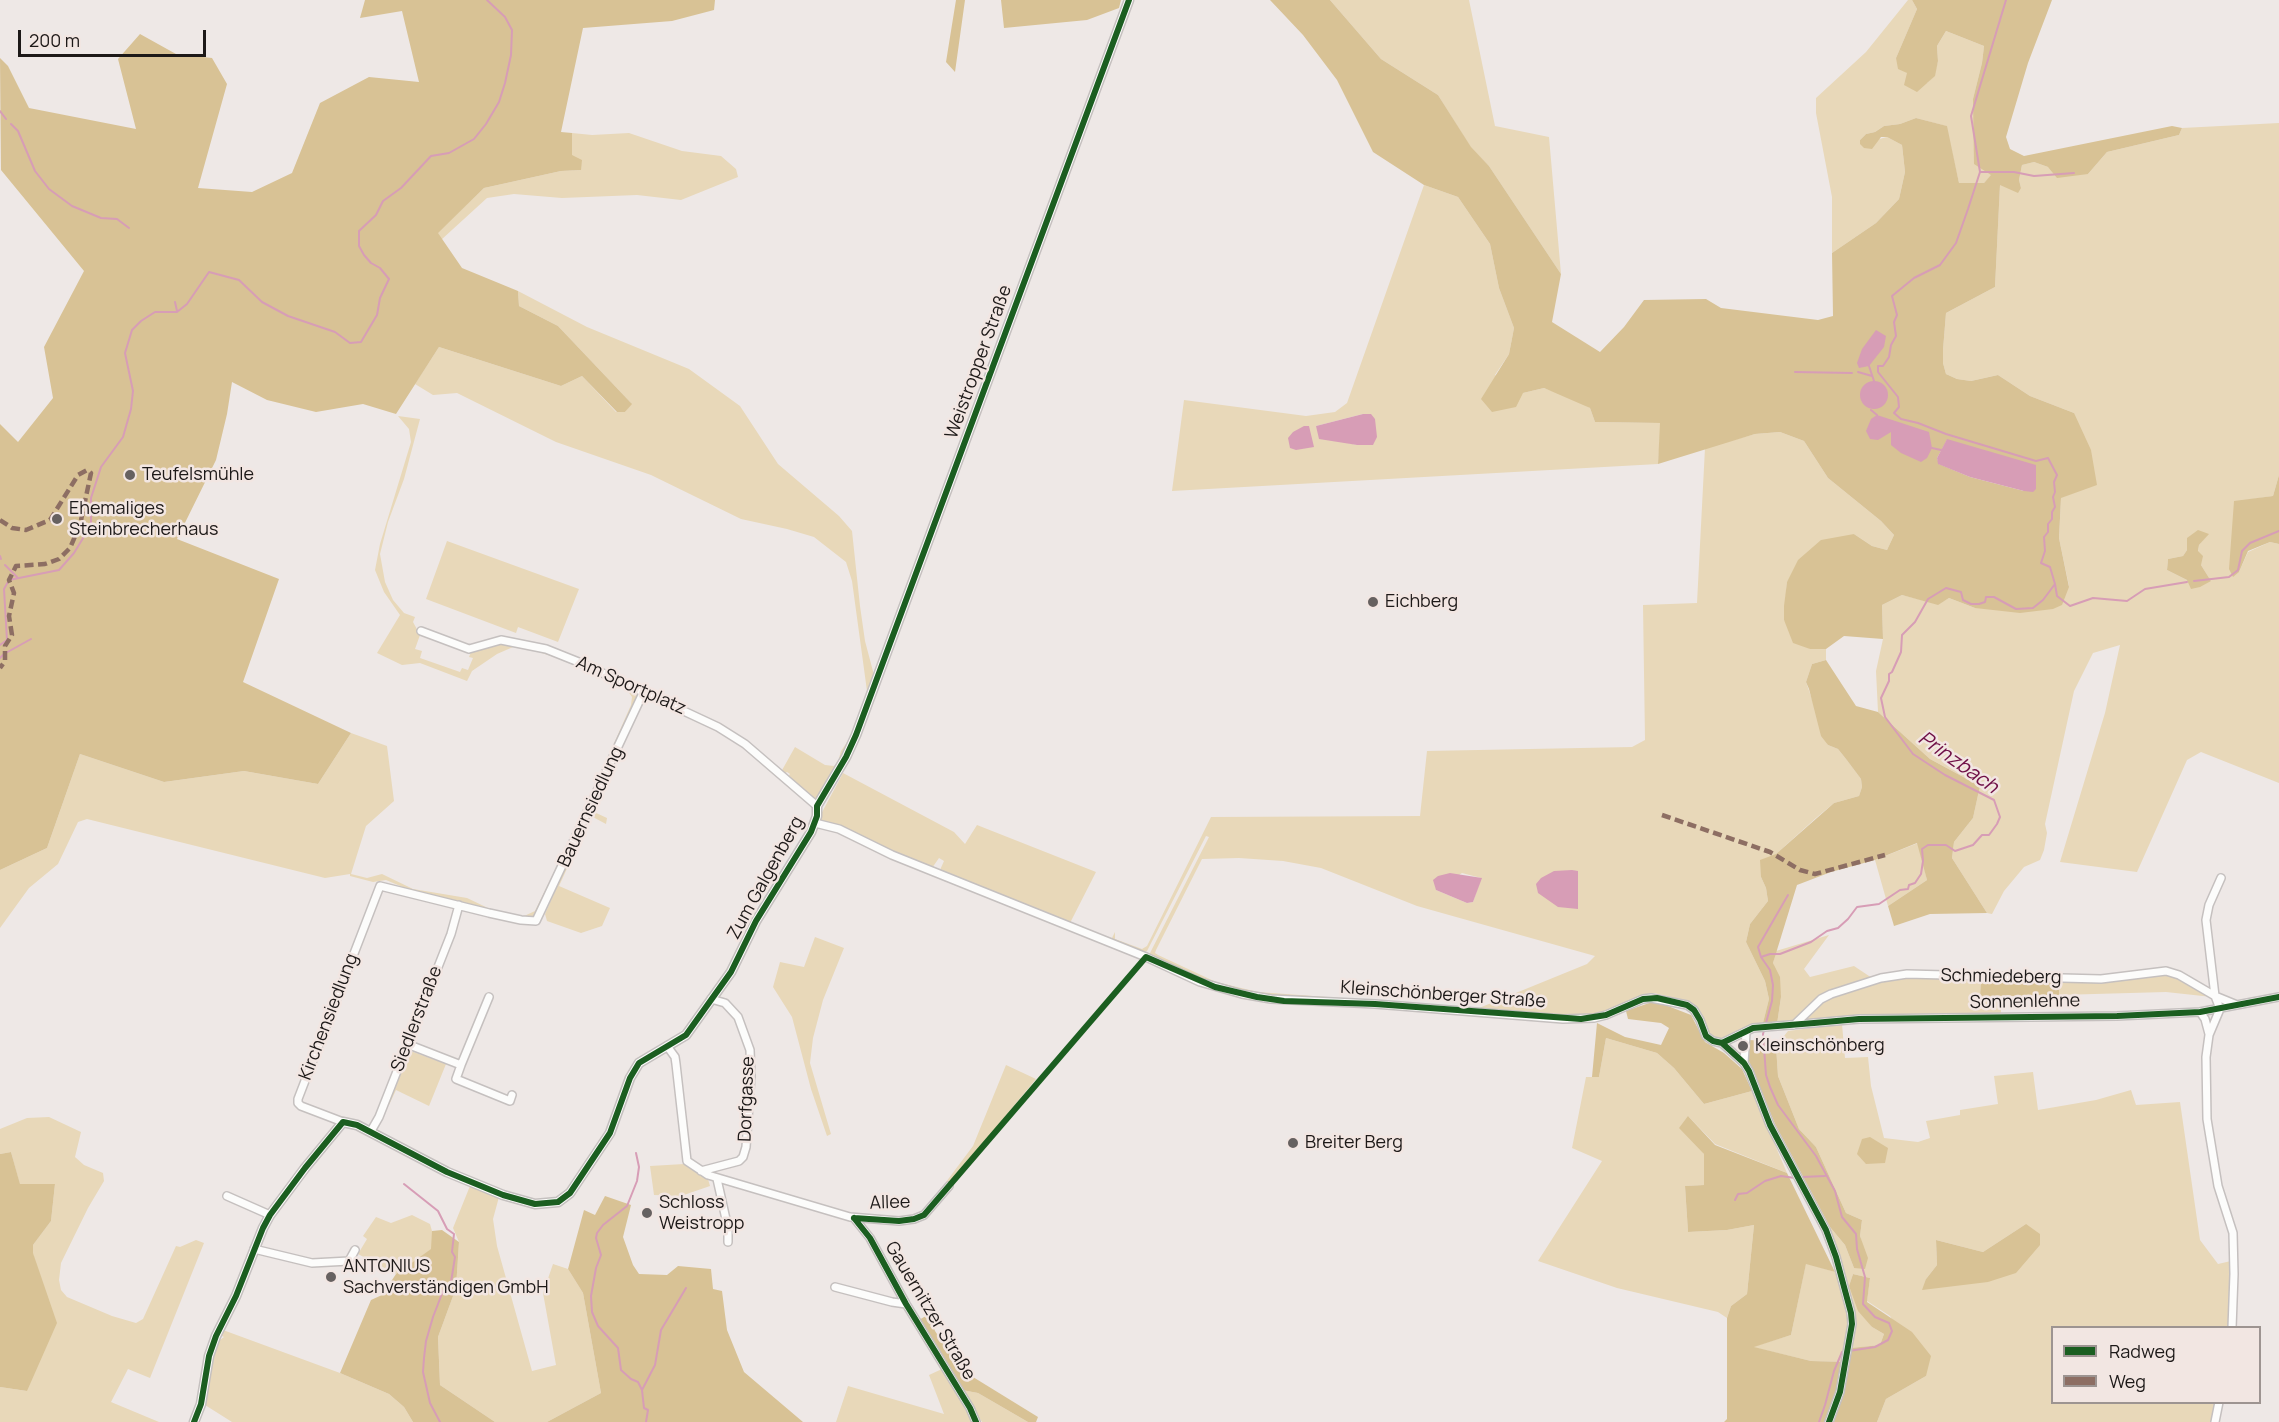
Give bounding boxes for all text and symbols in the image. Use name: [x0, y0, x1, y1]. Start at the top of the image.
scale bar: [21, 18, 208, 56]
text: 200 m: [29, 28, 80, 52]
street label: Weistropper Straße: [941, 282, 1017, 442]
place label: Teufelsmühle: [142, 464, 254, 486]
marker: Teufelsmühle: [123, 468, 137, 482]
place label: Ehemaliges Steinbrecherhaus: [69, 498, 218, 540]
marker: Ehemaliges Steinbrecherhaus: [50, 512, 64, 526]
place label: Eichberg: [1385, 591, 1458, 613]
marker: Eichberg: [1366, 595, 1380, 609]
street label: Am Sportplatz: [573, 652, 689, 720]
water label: Prinzbach: [1913, 727, 2003, 799]
street label: Bauernsiedlung: [554, 743, 628, 871]
street label: Zum Galgenberg: [723, 813, 809, 943]
street label: Kirchensiedlung: [295, 951, 363, 1083]
street label: Siedlerstraße: [387, 963, 447, 1075]
street label: Schmiedeberg: [1940, 965, 2062, 989]
street label: Kleinschönberger Straße: [1339, 977, 1547, 1013]
street label: Sonnenlehne: [1970, 990, 2080, 1014]
place label: Kleinschönberg: [1755, 1035, 1885, 1057]
marker: Kleinschönberg: [1736, 1039, 1750, 1053]
street label: Dorfgasse: [735, 1056, 759, 1142]
place label: Breiter Berg: [1305, 1132, 1403, 1154]
marker: Breiter Berg: [1286, 1136, 1300, 1150]
street label: Allee: [869, 1191, 911, 1215]
place label: Schloss Weistropp: [659, 1192, 744, 1234]
marker: Schloss Weistropp: [640, 1206, 654, 1220]
street label: Gauernitzer Straße: [880, 1238, 980, 1384]
place label: ANTONIUS Sachverständigen GmbH: [343, 1256, 548, 1298]
marker: ANTONIUS Sachverständigen GmbH: [324, 1270, 338, 1284]
legend: [2051, 1326, 2261, 1404]
text: Radweg: [2109, 1339, 2176, 1363]
text: Weg: [2109, 1369, 2146, 1393]

